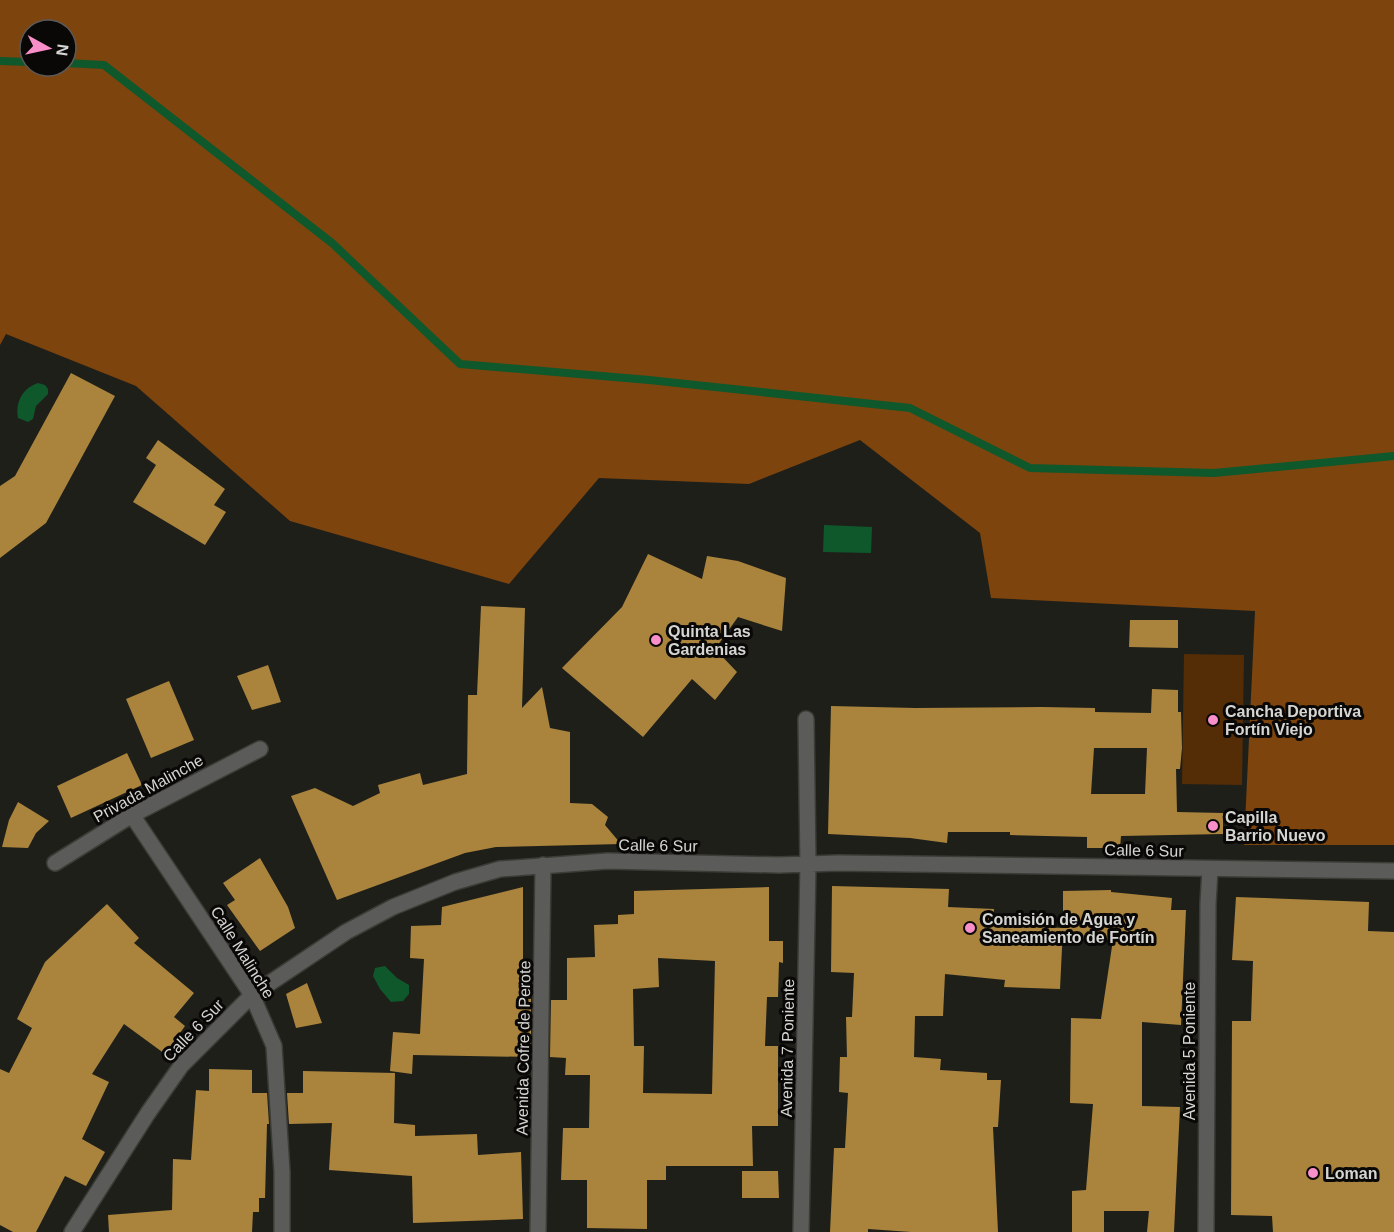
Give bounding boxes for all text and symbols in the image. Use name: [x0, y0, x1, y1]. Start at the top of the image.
north arrow: [18, 18, 78, 78]
text: N: [53, 43, 72, 57]
place label: Quinta Las Gardenias: [668, 623, 751, 658]
marker: Quinta Las Gardenias: [649, 633, 663, 647]
place label: Cancha Deportiva Fortín Viejo: [1225, 703, 1361, 738]
marker: Cancha Deportiva Fortín Viejo: [1206, 713, 1220, 727]
street label: Privada Malinche: [90, 751, 206, 826]
place label: Capilla Barrio Nuevo: [1225, 809, 1326, 844]
marker: Capilla Barrio Nuevo: [1206, 819, 1220, 833]
street label: Calle 6 Sur: [618, 836, 698, 855]
street label: Calle 6 Sur: [1104, 841, 1184, 860]
street label: Calle Malinche: [208, 903, 278, 1001]
place label: Comisión de Agua y Saneamiento de Fortín: [982, 911, 1154, 946]
marker: Comisión de Agua y Saneamiento de Fortín: [963, 921, 977, 935]
street label: Avenida Cofre de Perote: [513, 960, 534, 1136]
street label: Avenida 7 Poniente: [778, 979, 797, 1117]
street label: Avenida 5 Poniente: [1181, 982, 1198, 1120]
street label: Calle 6 Sur: [160, 995, 227, 1065]
place label: Loman: [1325, 1165, 1377, 1182]
marker: Loman: [1306, 1166, 1320, 1180]

